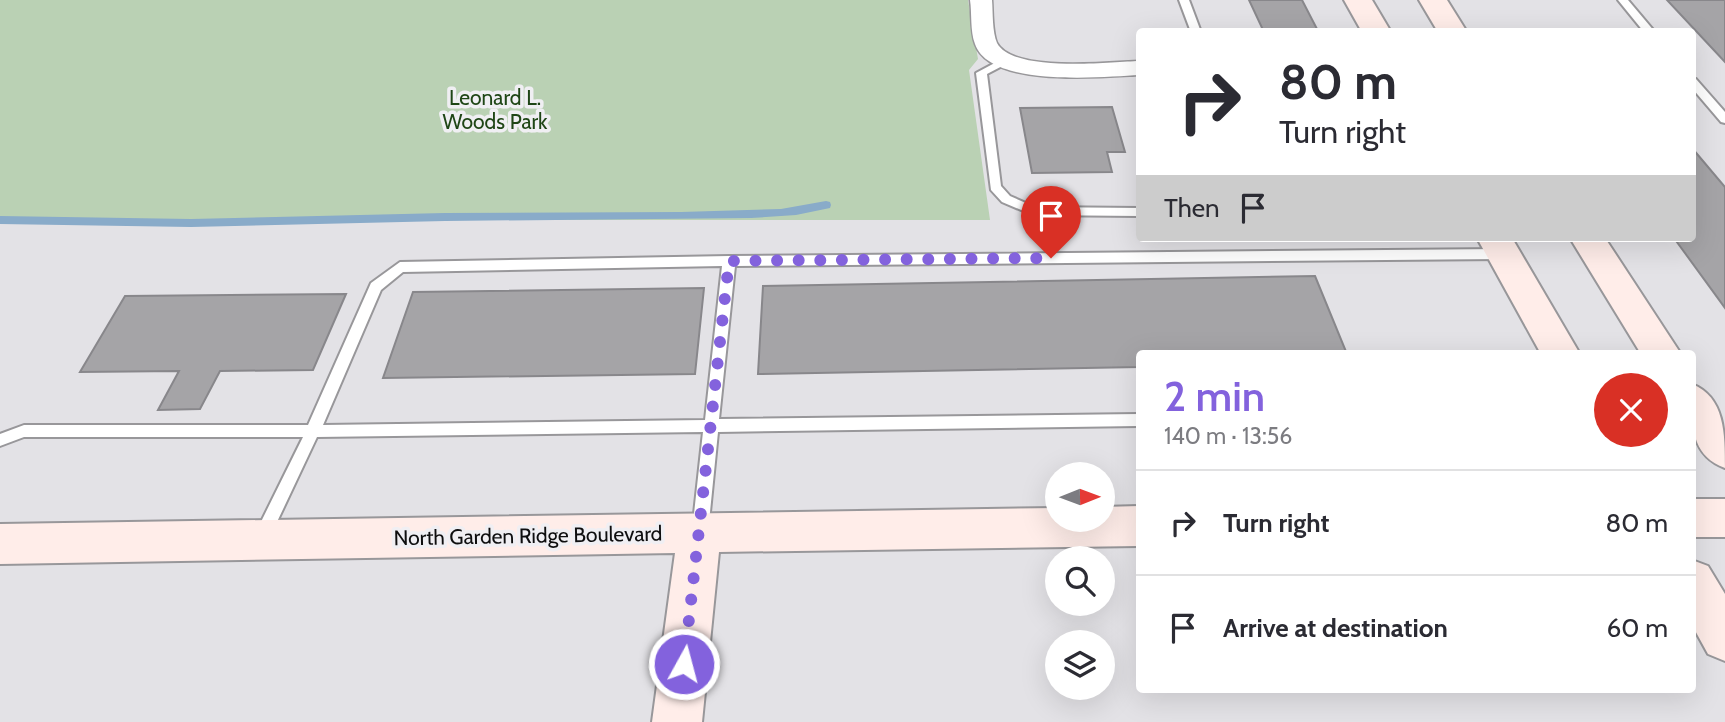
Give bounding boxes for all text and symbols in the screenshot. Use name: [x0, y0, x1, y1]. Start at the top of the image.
text: 80 m: [1279, 52, 1397, 111]
icon: right: [1164, 56, 1255, 147]
park label: Leonard L. Woods Park: [442, 85, 548, 134]
text: Turn right: [1279, 112, 1406, 151]
pin: [1021, 186, 1081, 258]
icon: arrive: [1234, 189, 1272, 227]
text: Then: [1164, 192, 1220, 224]
icon: arrive: [1032, 197, 1070, 235]
text: 2 min: [1164, 370, 1265, 422]
button: close: [1594, 373, 1668, 447]
text: 140 m · 13:56: [1164, 422, 1292, 450]
north arrow: [1045, 462, 1115, 532]
map controls: [1045, 462, 1115, 700]
icon: right: [1164, 504, 1202, 542]
text: Turn right: [1223, 507, 1329, 539]
text: 80 m: [1605, 507, 1668, 539]
street label: North Garden Ridge Boulevard: [393, 521, 663, 550]
button: search: [1045, 546, 1115, 616]
icon: arrive: [1164, 609, 1202, 647]
text: Arrive at destination: [1223, 612, 1448, 644]
text: 60 m: [1606, 612, 1668, 644]
position arrow: [647, 627, 721, 701]
button: layers: [1045, 630, 1115, 700]

